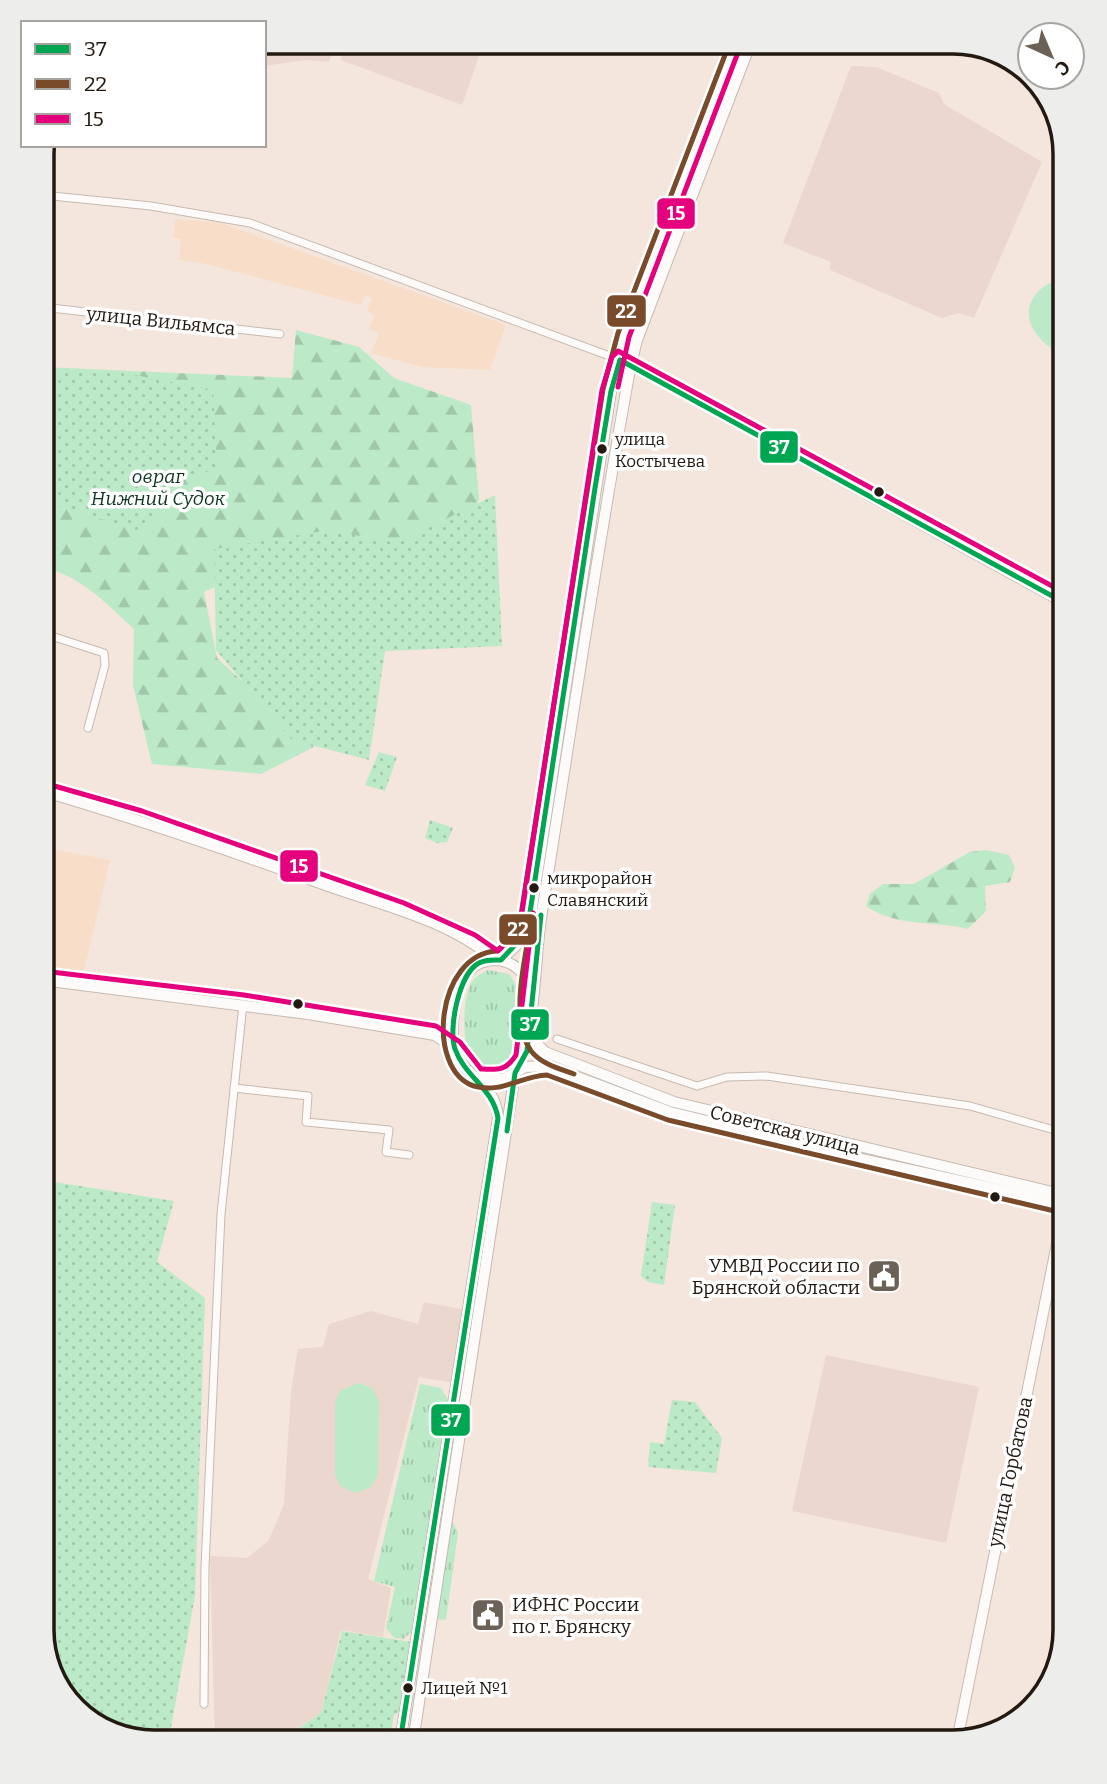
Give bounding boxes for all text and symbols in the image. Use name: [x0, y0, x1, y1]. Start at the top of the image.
legend: [21, 21, 266, 147]
north arrow: [1016, 21, 1086, 91]
text: 37: [84, 36, 107, 62]
text: С: [1050, 55, 1075, 80]
text: 22: [84, 71, 107, 97]
text: 15: [84, 106, 104, 132]
line badge: 15: [656, 197, 696, 230]
text: 15: [667, 202, 685, 225]
line badge: 22: [606, 294, 647, 328]
text: 22: [615, 300, 637, 323]
street label: улица Вильямса: [84, 302, 237, 340]
place label: улица Костычева: [614, 429, 705, 472]
line badge: 37: [759, 430, 799, 464]
text: 37: [768, 436, 790, 459]
marker: улица Костычева: [595, 442, 609, 456]
park label: овраг Нижний Судок: [91, 465, 226, 510]
unlabelled marker: [872, 485, 886, 499]
line badge: 15: [279, 849, 319, 883]
text: 15: [290, 855, 308, 878]
place label: микрорайон Славянский: [547, 868, 652, 911]
marker: микрорайон Славянский: [527, 881, 541, 895]
line badge: 22: [498, 913, 538, 946]
text: 22: [507, 918, 529, 941]
unlabelled marker: [291, 997, 305, 1011]
line badge: 37: [510, 1008, 550, 1041]
text: 37: [519, 1013, 541, 1036]
street label: Советская улица: [708, 1100, 863, 1160]
unlabelled marker: [988, 1190, 1002, 1204]
place label: УМВД России по Брянской области: [692, 1254, 860, 1299]
public building icon: УМВД России по Брянской области: [865, 1257, 903, 1295]
street label: улица Горбатова: [983, 1394, 1037, 1550]
line badge: 37: [430, 1403, 471, 1437]
text: 37: [440, 1409, 462, 1432]
place label: ИФНС России по г. Брянску: [512, 1593, 639, 1638]
public building icon: ИФНС России по г. Брянску: [469, 1596, 507, 1634]
place label: Лицей №1: [421, 1678, 508, 1699]
marker: Лицей №1: [401, 1681, 415, 1695]

